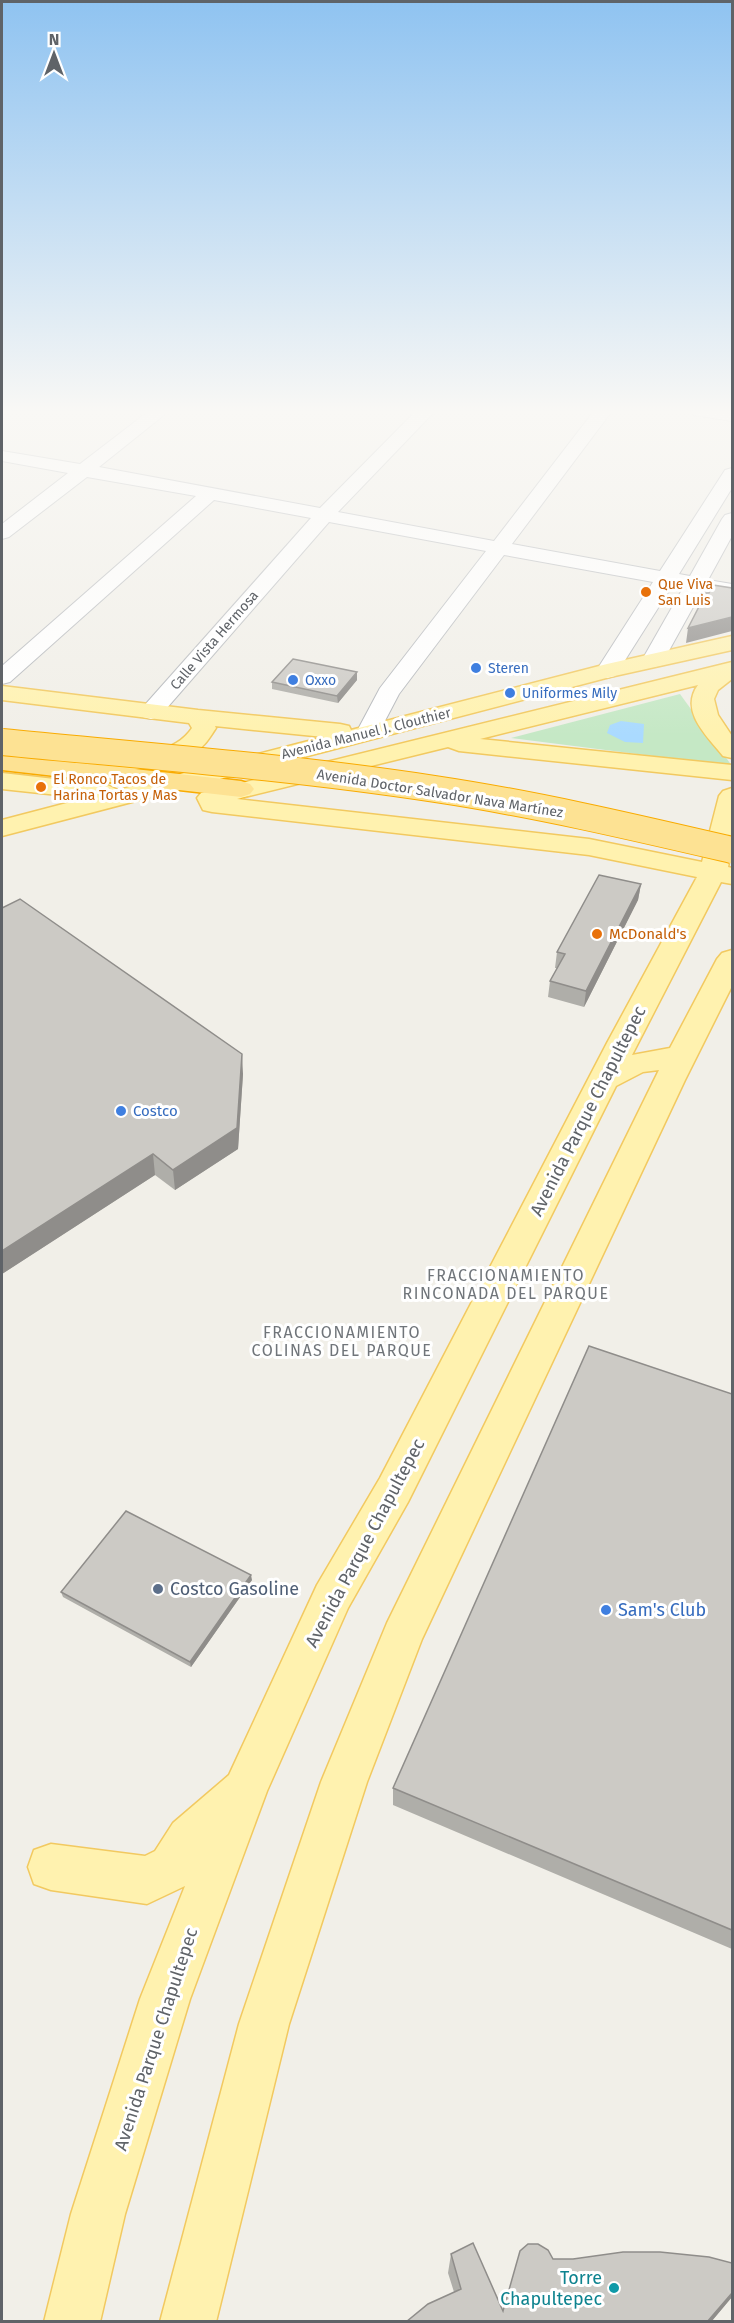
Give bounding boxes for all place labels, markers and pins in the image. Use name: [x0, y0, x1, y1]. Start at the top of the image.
place label: Que Viva San Luis: [658, 576, 713, 609]
marker: Que Viva San Luis: [639, 585, 653, 599]
place label: Steren: [488, 660, 529, 677]
marker: Steren: [469, 661, 483, 675]
place label: Oxxo: [305, 672, 336, 689]
marker: Oxxo: [286, 673, 300, 687]
place label: Uniformes Mily: [522, 685, 617, 702]
marker: Uniformes Mily: [503, 686, 517, 700]
place label: El Ronco Tacos de Harina Tortas y Mas: [53, 771, 178, 804]
marker: El Ronco Tacos de Harina Tortas y Mas: [34, 780, 48, 794]
place label: McDonald's: [609, 925, 687, 943]
marker: McDonald's: [590, 927, 604, 941]
place label: Costco: [133, 1102, 178, 1120]
marker: Costco: [114, 1104, 128, 1118]
place label: Costco Gasoline: [170, 1578, 299, 1600]
marker: Costco Gasoline: [151, 1582, 165, 1596]
place label: Sam's Club: [618, 1599, 706, 1621]
marker: Sam's Club: [599, 1603, 613, 1617]
place label: Torre Chapultepec: [500, 2267, 602, 2310]
marker: Torre Chapultepec: [607, 2281, 621, 2295]

